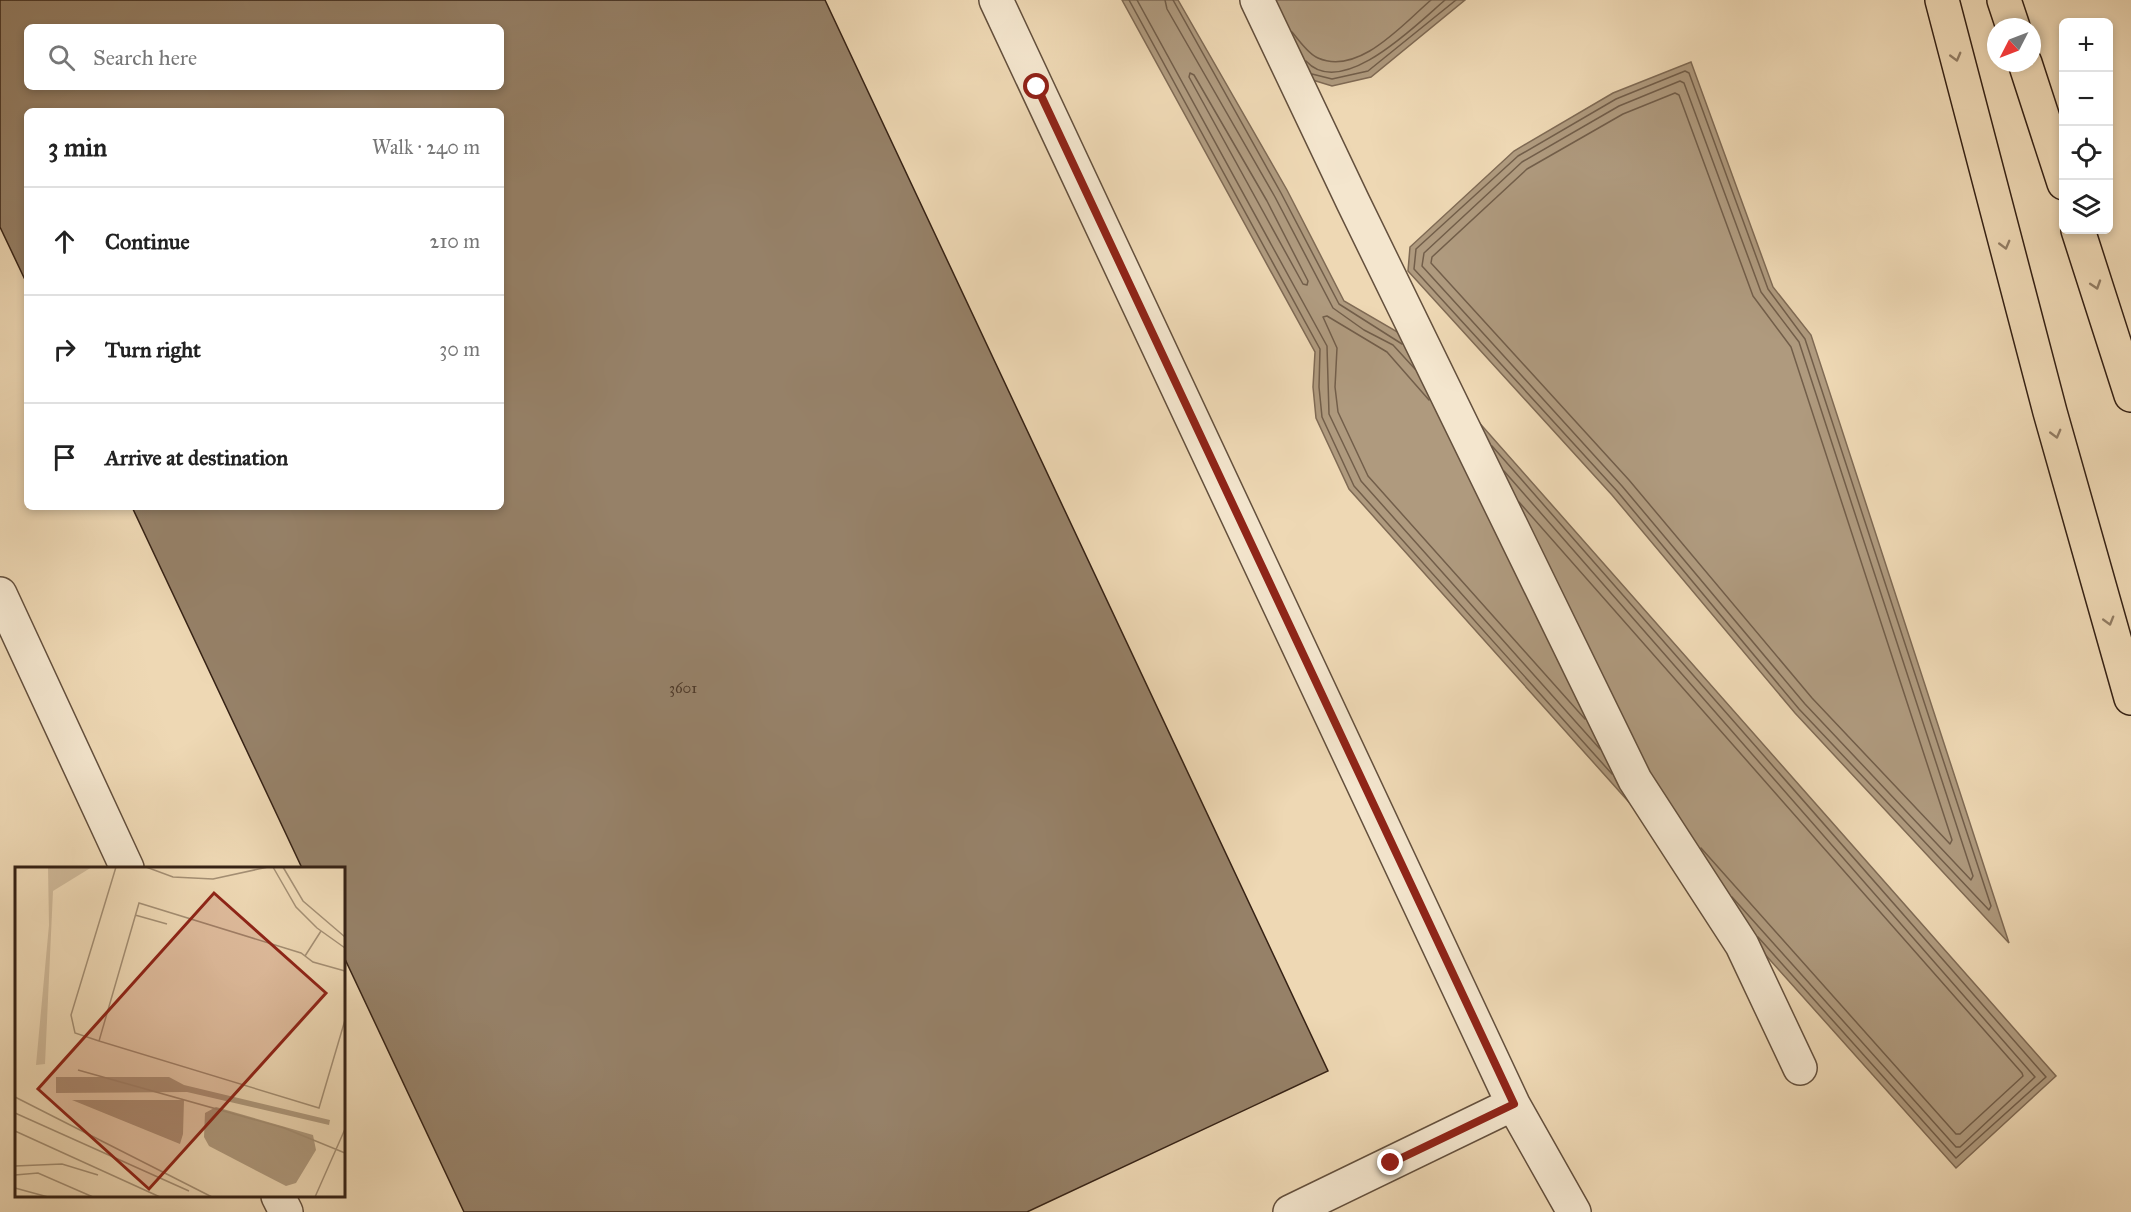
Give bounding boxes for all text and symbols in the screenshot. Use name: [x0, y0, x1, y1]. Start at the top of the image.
north arrow: [1987, 18, 2041, 72]
map controls: [2059, 18, 2113, 234]
button: +: [2059, 18, 2113, 72]
search box: [24, 24, 504, 90]
icon: search: [45, 41, 78, 74]
text: Search here: [93, 44, 197, 71]
one-way arrow: [1949, 51, 1962, 61]
button: −: [2059, 72, 2113, 126]
route start: [1023, 73, 1049, 99]
button: locate: [2059, 126, 2113, 180]
text: 3 min: [48, 131, 107, 163]
text: Walk · 240 m: [372, 135, 480, 159]
button: layers: [2059, 180, 2113, 234]
icon: ahead: [48, 225, 81, 258]
text: Continue: [105, 228, 190, 255]
text: 210 m: [430, 229, 480, 253]
one-way arrow: [1998, 240, 2011, 250]
one-way arrow: [2089, 279, 2101, 290]
icon: right: [48, 333, 81, 366]
text: Turn right: [105, 336, 201, 363]
text: 30 m: [439, 337, 480, 361]
one-way arrow: [2049, 428, 2062, 438]
icon: arrive: [48, 441, 81, 474]
text: Arrive at destination: [105, 444, 288, 471]
one-way arrow: [2102, 615, 2114, 626]
house number: 3601: [669, 679, 697, 697]
inset map: [15, 867, 345, 1197]
route end: [1377, 1149, 1403, 1175]

